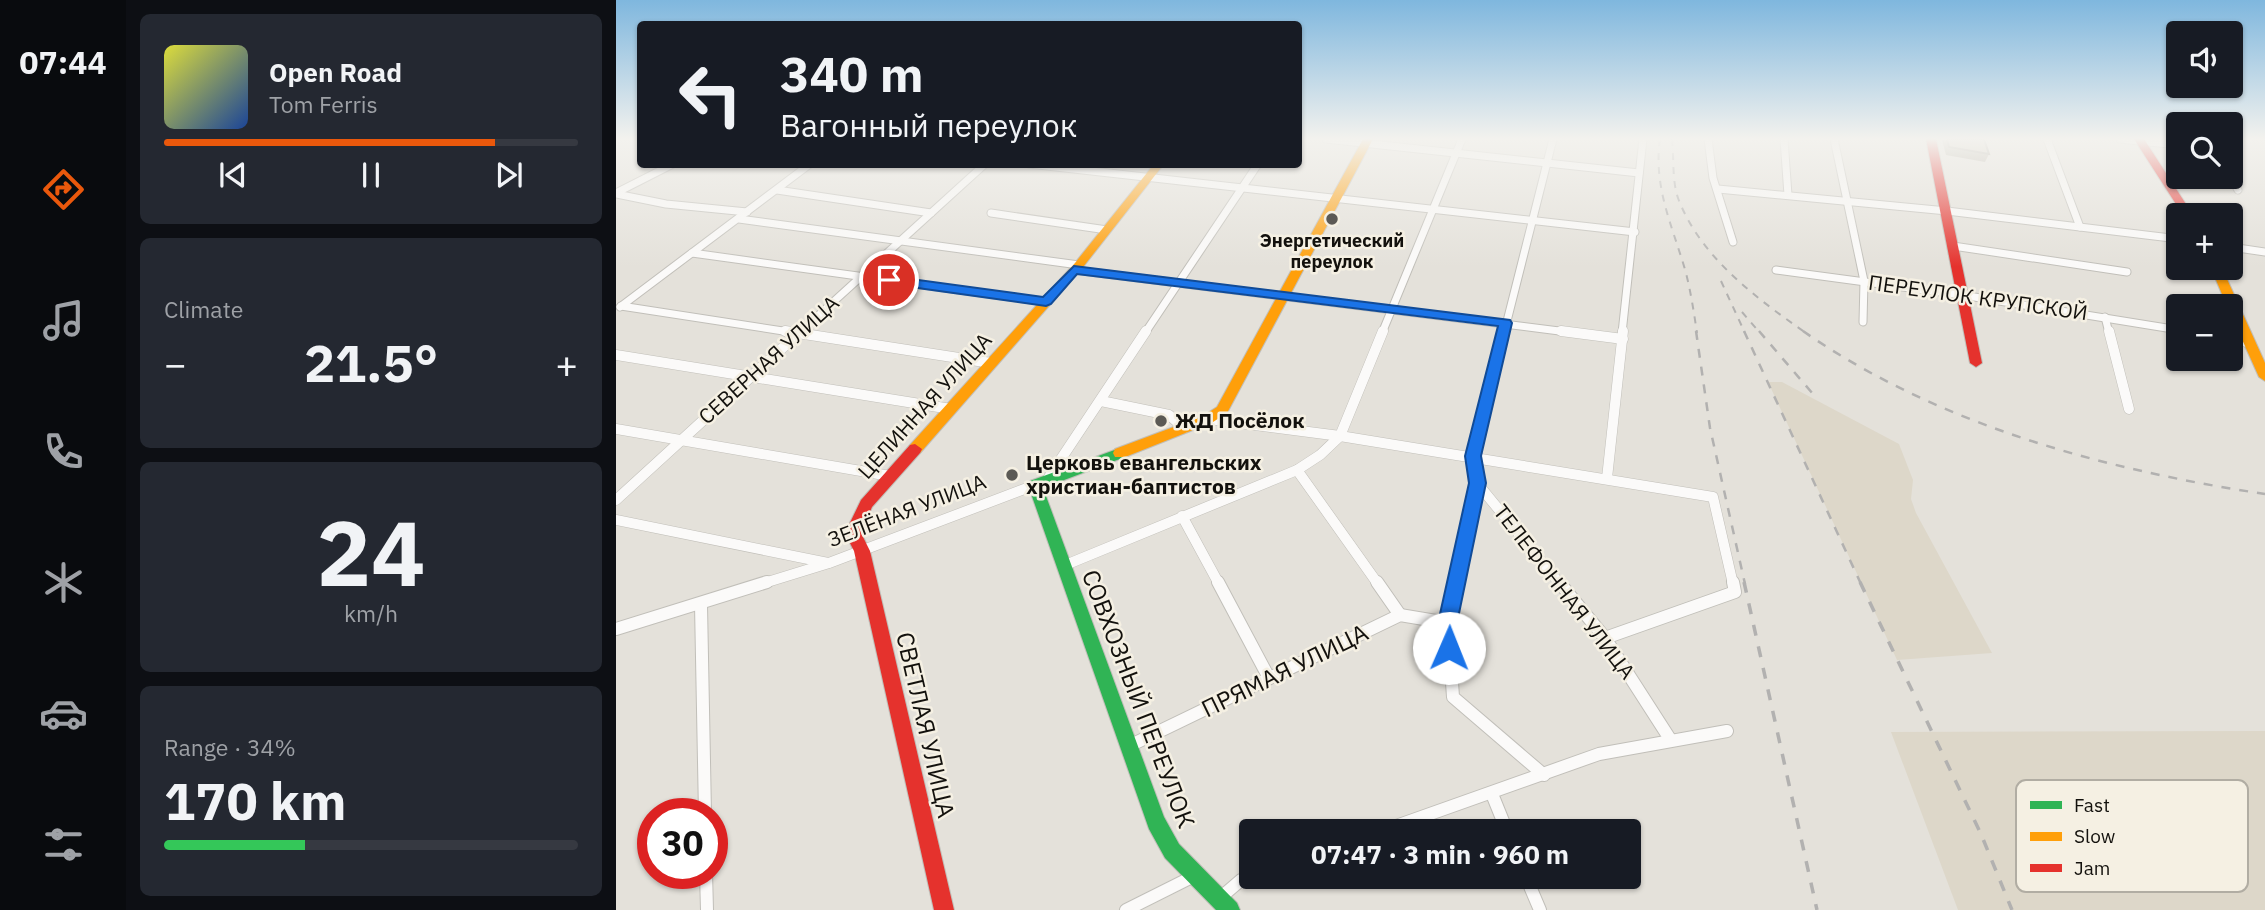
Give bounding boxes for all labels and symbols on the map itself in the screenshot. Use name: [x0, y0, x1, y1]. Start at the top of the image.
marker: Энергетический переулок: [1324, 211, 1340, 227]
place label: Энергетический переулок: [1260, 229, 1404, 273]
pin: [859, 250, 919, 310]
street label: ПЕРЕУЛОК КРУПСКОЙ: [1867, 268, 2090, 326]
street label: СЕВЕРНАЯ УЛИЦА: [692, 289, 845, 430]
street label: ЦЕЛИННАЯ УЛИЦА: [851, 326, 997, 484]
place label: ЖД Посёлок: [1175, 406, 1305, 434]
marker: ЖД Посёлок: [1153, 413, 1169, 429]
place label: Церковь евангельских христиан-баптистов: [1026, 448, 1262, 500]
street label: ЗЕЛЁНАЯ УЛИЦА: [823, 467, 990, 553]
marker: Церковь евангельских христиан-баптистов: [1004, 467, 1020, 483]
street label: ТЕЛЕФОННАЯ УЛИЦА: [1488, 498, 1642, 684]
street label: СОВХОЗНЫЙ ПЕРЕУЛОК: [1075, 565, 1203, 832]
position arrow: [1412, 611, 1486, 685]
street label: ПРЯМАЯ УЛИЦА: [1196, 616, 1373, 724]
street label: СВЕТЛАЯ УЛИЦА: [889, 629, 963, 821]
legend: [2016, 780, 2248, 892]
text: Fast: [2074, 793, 2110, 817]
speed limit sign: 30: [637, 798, 728, 889]
text: Slow: [2074, 824, 2115, 848]
text: Jam: [2074, 856, 2110, 880]

